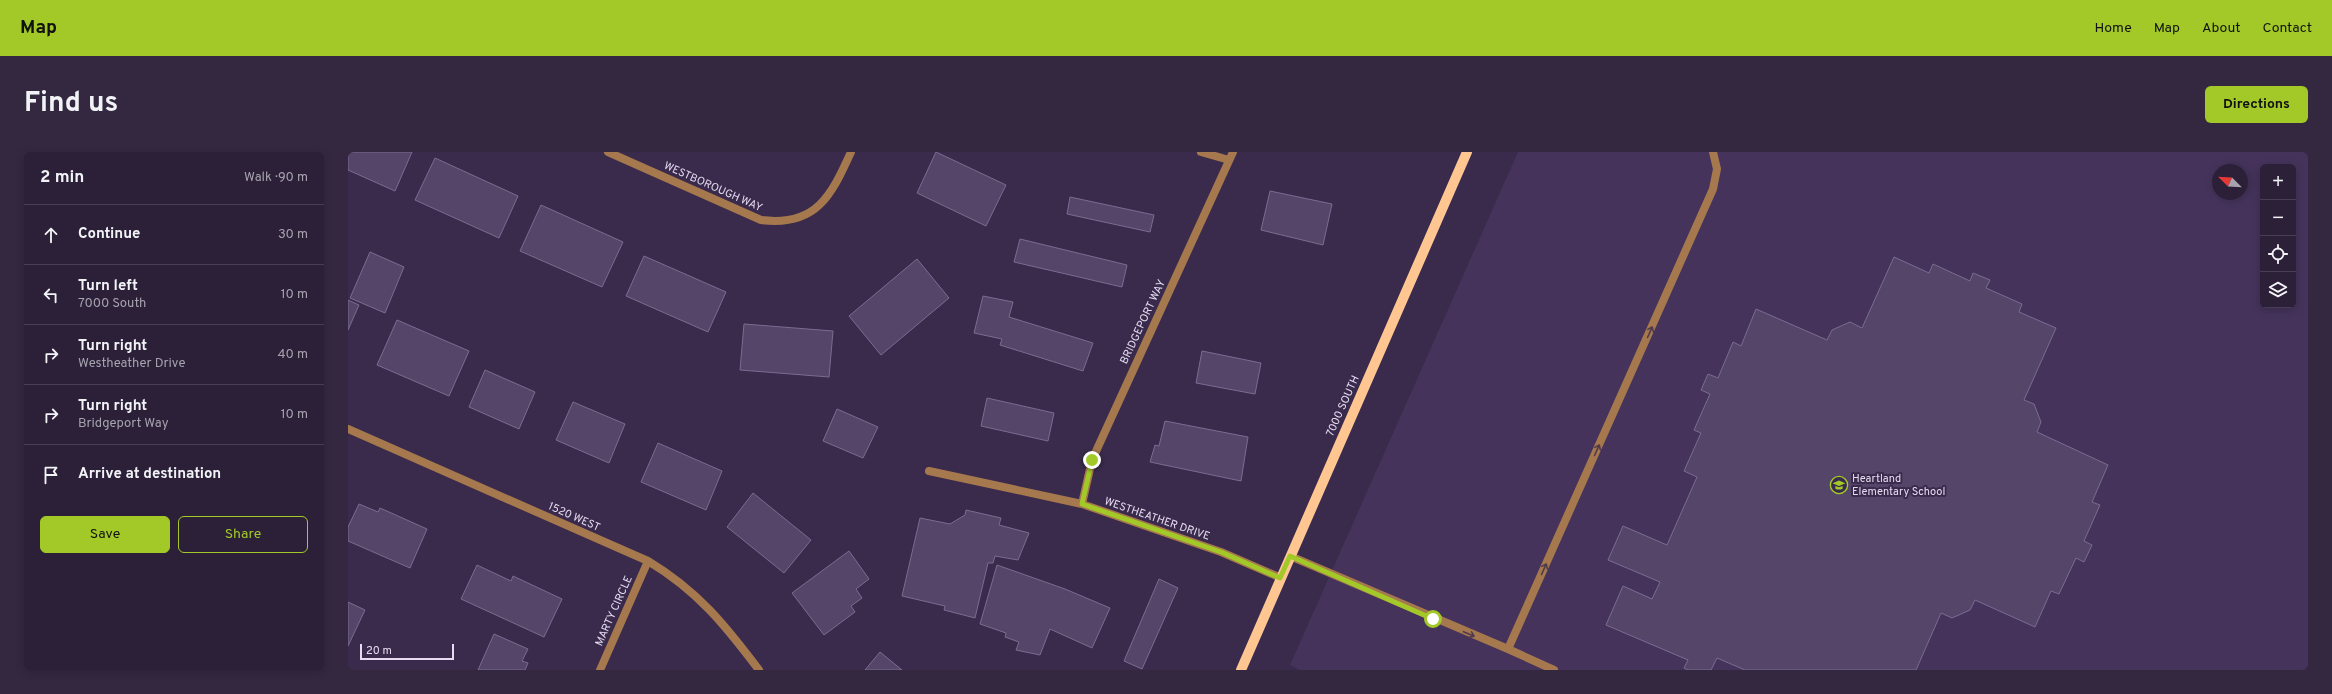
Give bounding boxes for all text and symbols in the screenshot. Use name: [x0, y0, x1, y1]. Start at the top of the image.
text: Map: [20, 16, 57, 40]
text: Home: [2095, 20, 2132, 37]
text: Map: [2154, 20, 2180, 37]
text: About: [2202, 20, 2241, 37]
text: Contact: [2263, 20, 2312, 37]
text: Find us: [24, 86, 118, 122]
button: Directions: [2205, 86, 2308, 123]
street label: WESTBOROUGH WAY: [662, 159, 764, 215]
north arrow: [2212, 164, 2248, 200]
map controls: [2260, 164, 2296, 308]
button: +: [2260, 164, 2296, 200]
text: 2 min: [40, 167, 84, 189]
text: Walk · 90 m: [244, 170, 308, 186]
button: −: [2260, 200, 2296, 236]
icon: ahead: [40, 224, 62, 246]
text: Continue: [78, 225, 140, 244]
text: 30 m: [278, 227, 308, 243]
button: locate: [2260, 236, 2296, 272]
button: layers: [2260, 272, 2296, 308]
text: Turn left: [78, 277, 138, 296]
street label: BRIDGEPORT WAY: [1117, 277, 1169, 367]
icon: left: [40, 284, 62, 306]
text: 10 m: [281, 287, 308, 303]
text: 7000 South: [78, 296, 146, 312]
one-way arrow: [1647, 326, 1654, 338]
text: Turn right: [78, 337, 147, 356]
icon: right: [40, 344, 62, 366]
text: 40 m: [278, 347, 308, 363]
text: Westheather Drive: [78, 356, 185, 372]
street label: 7000 SOUTH: [1323, 373, 1363, 439]
text: Turn right: [78, 397, 147, 416]
icon: right: [40, 404, 62, 426]
text: 10 m: [281, 407, 308, 423]
text: Bridgeport Way: [78, 416, 169, 432]
one-way arrow: [1594, 445, 1601, 457]
route end: [1083, 451, 1101, 469]
icon: arrive: [40, 464, 62, 486]
text: Arrive at destination: [78, 465, 221, 484]
place label: Heartland Elementary School: [1852, 472, 1945, 499]
school or university icon: Heartland Elementary School: [1829, 475, 1849, 495]
street label: WESTHEATHER DRIVE: [1102, 494, 1212, 544]
street label: 1520 WEST: [546, 499, 602, 535]
button: Save: [40, 516, 170, 553]
button: Share: [178, 516, 308, 553]
one-way arrow: [1540, 563, 1548, 575]
street label: MARTY CIRCLE: [592, 574, 636, 648]
route start: [1424, 610, 1442, 628]
one-way arrow: [1462, 631, 1474, 638]
scale bar: [360, 642, 454, 661]
text: 20 m: [366, 644, 392, 658]

